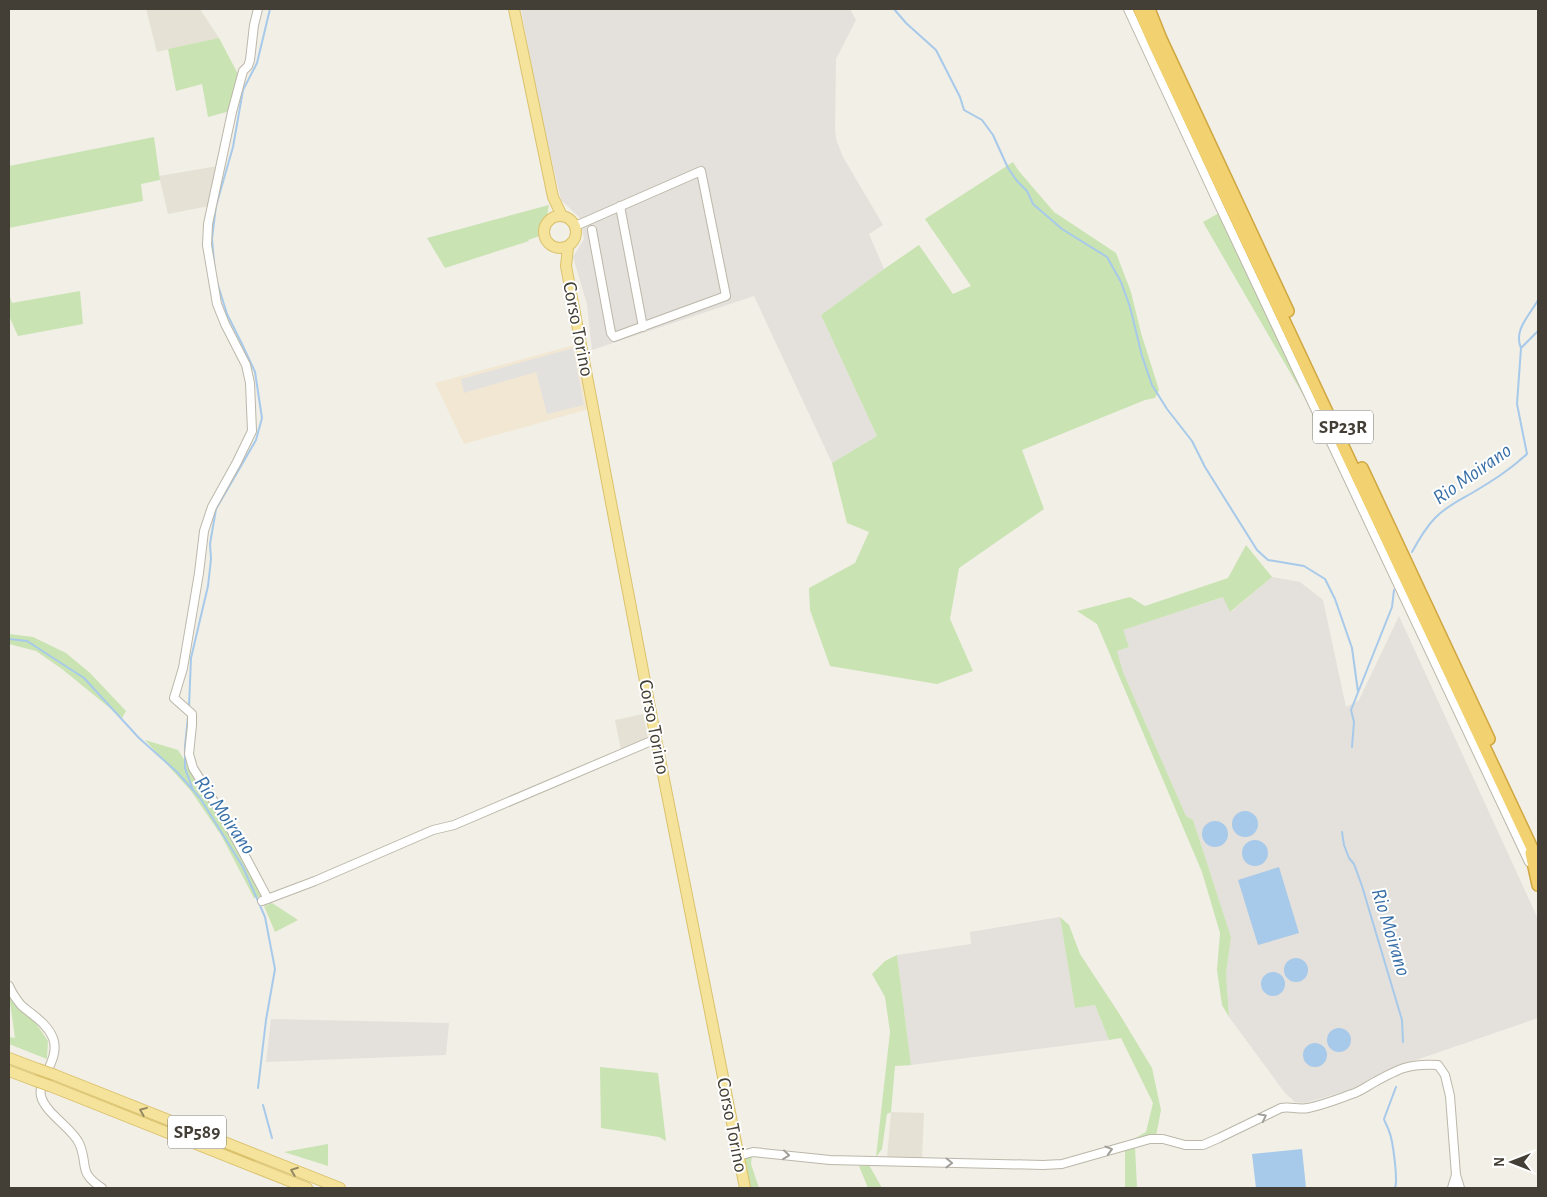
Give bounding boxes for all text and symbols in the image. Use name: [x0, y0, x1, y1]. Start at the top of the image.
street label: Corso Torino: [559, 280, 597, 378]
road number: SP23R: [1313, 411, 1373, 444]
water label: Rio Moirano: [1429, 439, 1515, 509]
street label: Corso Torino: [635, 678, 673, 776]
water label: Rio Moirano: [190, 772, 260, 858]
water label: Rio Moirano: [1368, 886, 1414, 978]
street label: Corso Torino: [713, 1076, 751, 1174]
one-way arrow: [139, 1107, 148, 1117]
one-way arrow: [1258, 1112, 1267, 1123]
road number: SP589: [168, 1116, 226, 1148]
north arrow: [1487, 1137, 1537, 1187]
one-way arrow: [1105, 1146, 1113, 1156]
one-way arrow: [783, 1150, 791, 1161]
one-way arrow: [945, 1157, 953, 1168]
text: N: [1493, 1157, 1507, 1167]
one-way arrow: [290, 1166, 299, 1177]

